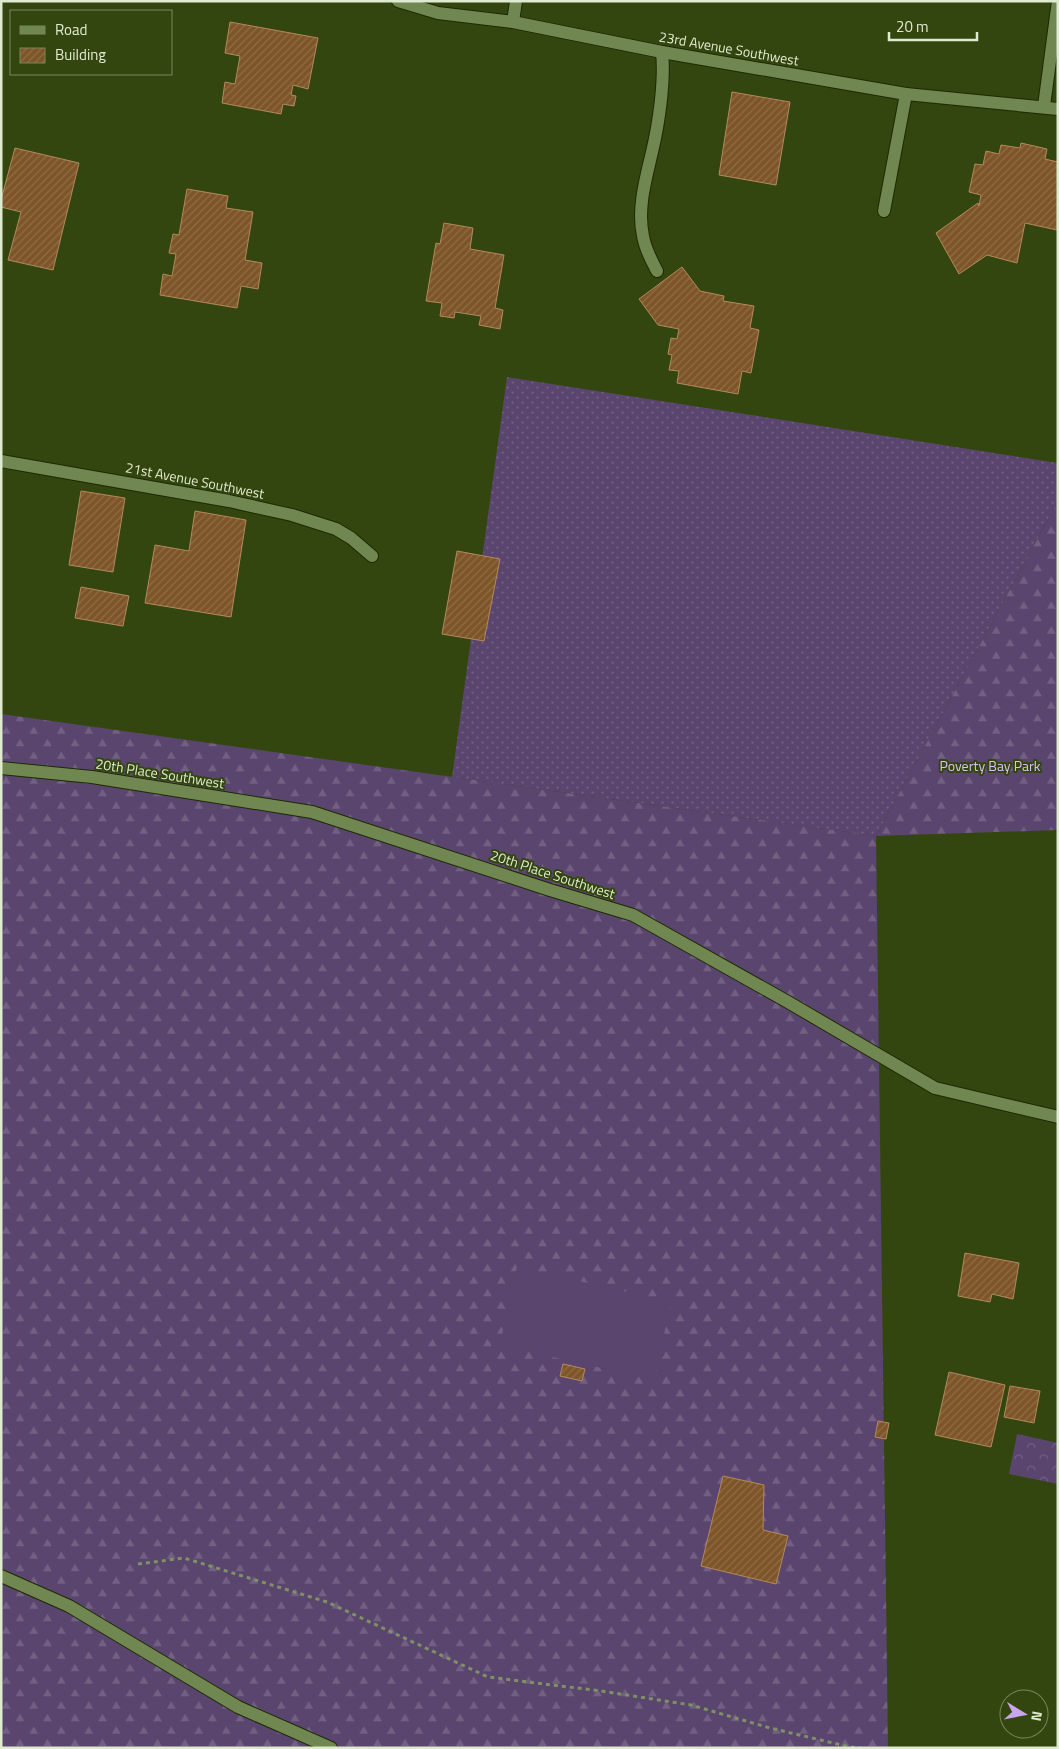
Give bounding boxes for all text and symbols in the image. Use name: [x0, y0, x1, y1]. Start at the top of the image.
legend: [10, 10, 172, 75]
scale bar: [889, 10, 976, 42]
text: 20 m: [896, 15, 929, 38]
text: Road: [55, 18, 87, 41]
street label: 23rd Avenue Southwest: [657, 25, 801, 71]
text: Building: [55, 43, 106, 66]
street label: 21st Avenue Southwest: [124, 456, 266, 504]
street label: 20th Place Southwest: [94, 752, 226, 794]
park label: Poverty Bay Park: [940, 755, 1041, 776]
street label: 20th Place Southwest: [488, 844, 618, 904]
north arrow: [999, 1689, 1049, 1739]
text: N: [1026, 1710, 1048, 1723]

